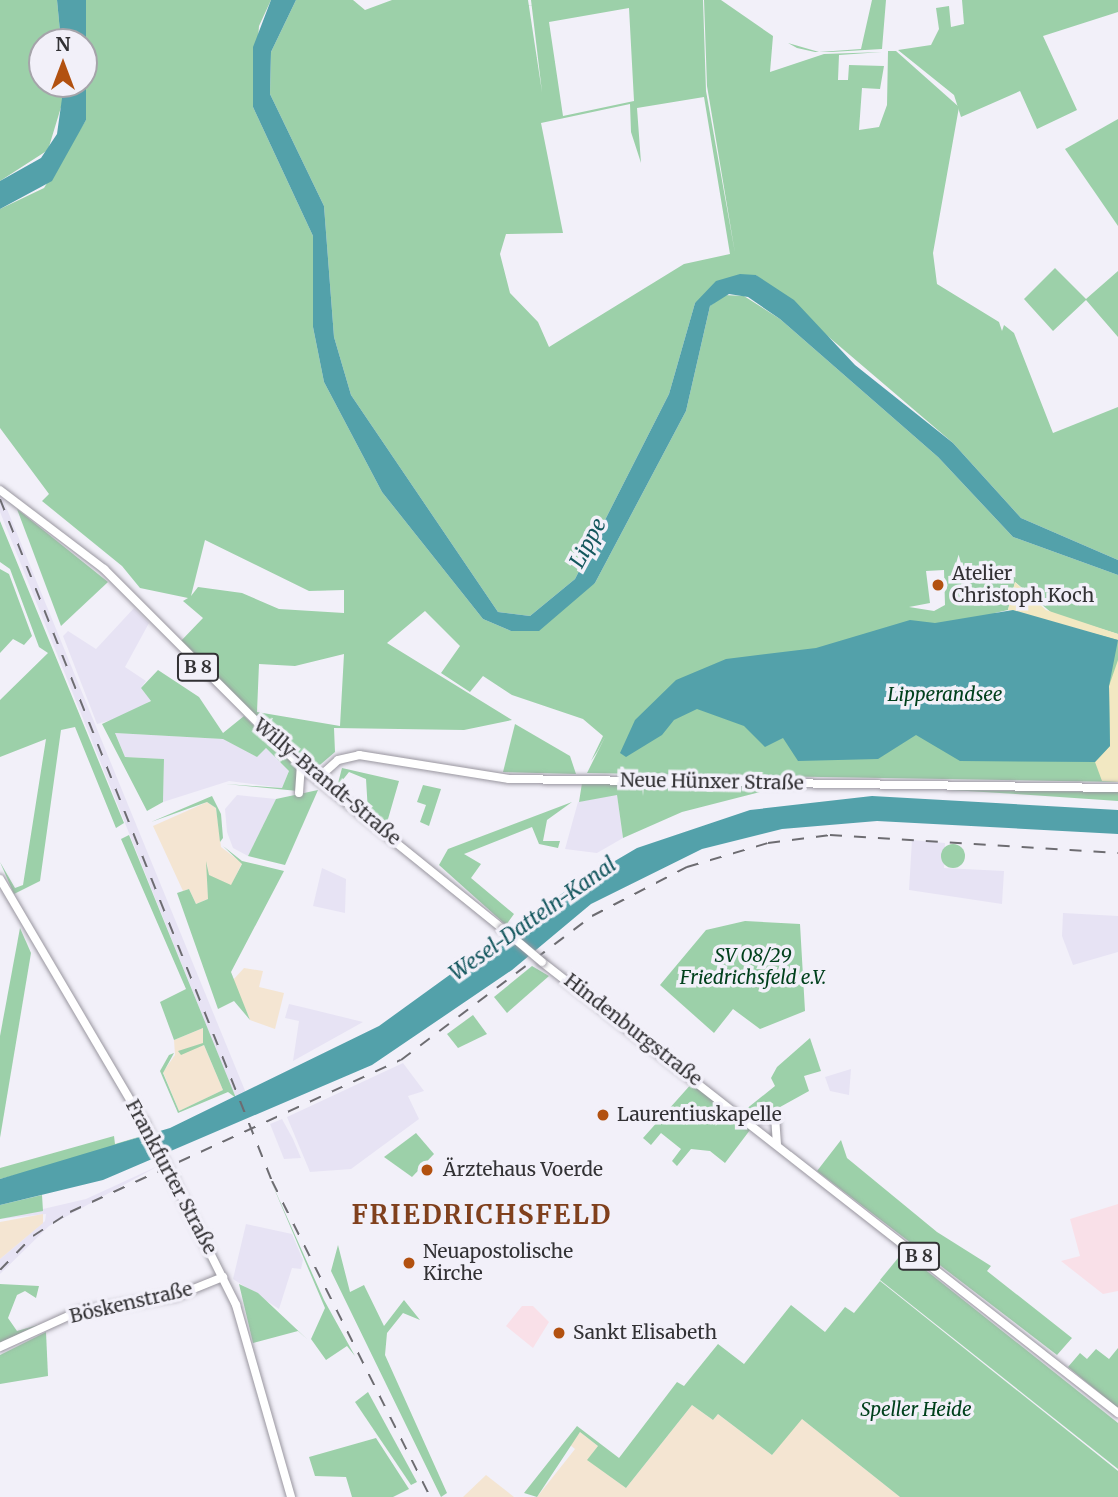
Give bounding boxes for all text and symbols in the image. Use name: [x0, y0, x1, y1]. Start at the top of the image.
north arrow: [28, 28, 98, 98]
text: N: [55, 32, 71, 56]
water label: Lippe: [565, 514, 611, 572]
place label: Atelier Christoph Koch: [952, 563, 1094, 607]
marker: Atelier Christoph Koch: [930, 577, 946, 593]
road number: B 8: [175, 652, 221, 682]
park label: Lipperandsee: [888, 684, 1002, 706]
street label: Willy-Brandt-Straße: [249, 714, 405, 850]
street label: Neue Hünxer Straße: [620, 769, 804, 795]
water label: Wesel-Datteln-Kanal: [445, 852, 621, 986]
park label: SV 08/29 Friedrichsfeld e.V.: [680, 945, 826, 989]
street label: Hindenburgstraße: [560, 969, 706, 1091]
street label: Frankfurter Straße: [121, 1096, 221, 1258]
place label: Laurentiuskapelle: [617, 1104, 782, 1126]
marker: Laurentiuskapelle: [595, 1107, 611, 1123]
place label: Ärztehaus Voerde: [443, 1159, 603, 1181]
marker: Ärztehaus Voerde: [417, 1160, 437, 1180]
district label: FRIEDRICHSFELD: [353, 1199, 611, 1231]
place label: Neuapostolische Kirche: [423, 1241, 573, 1285]
road number: B 8: [896, 1241, 942, 1270]
marker: Neuapostolische Kirche: [401, 1255, 417, 1271]
street label: Böskenstraße: [67, 1278, 195, 1328]
place label: Sankt Elisabeth: [573, 1322, 717, 1344]
marker: Sankt Elisabeth: [551, 1325, 567, 1341]
park label: Speller Heide: [860, 1399, 972, 1421]

